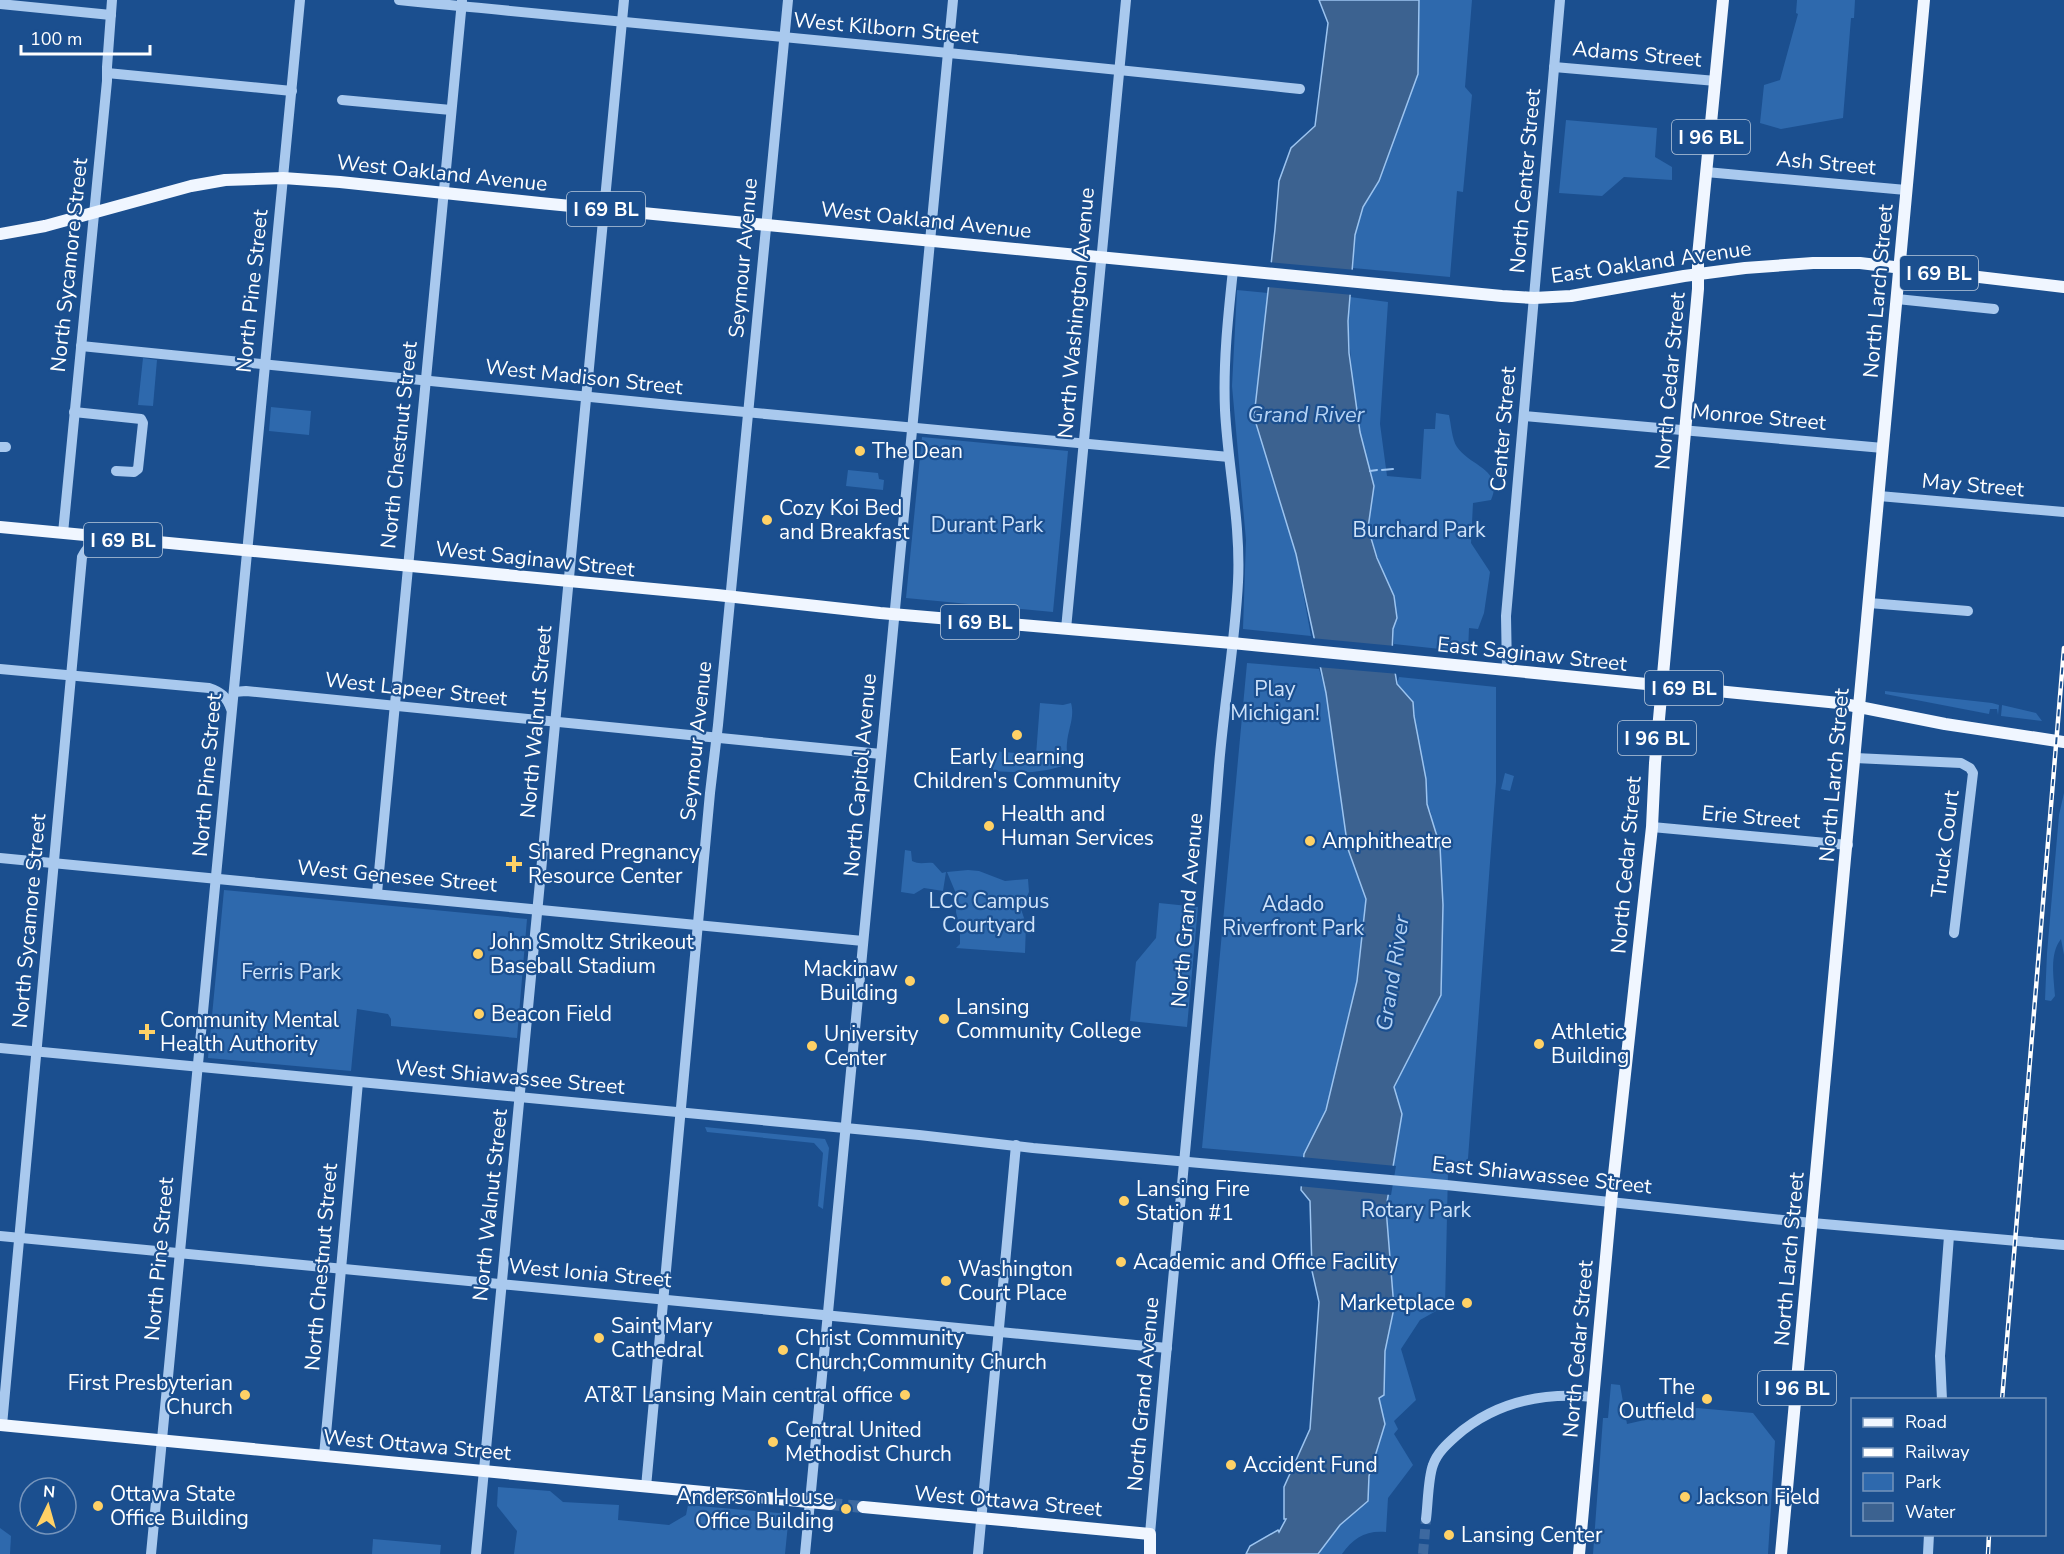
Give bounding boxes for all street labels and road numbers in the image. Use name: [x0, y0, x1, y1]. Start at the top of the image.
street label: West Kilborn Street: [792, 6, 981, 50]
street label: Adams Street: [1571, 34, 1703, 74]
street label: North Center Street: [1503, 87, 1547, 274]
road number: I 96 BL: [1672, 120, 1750, 154]
street label: Ash Street: [1775, 145, 1878, 181]
street label: West Oakland Avenue: [335, 148, 549, 198]
street label: North Sycamore Street: [44, 156, 94, 373]
street label: Seymour Avenue: [722, 177, 764, 339]
street label: North Washington Avenue: [1051, 186, 1101, 440]
road number: I 69 BL: [567, 192, 645, 226]
street label: West Oakland Avenue: [819, 195, 1033, 245]
street label: North Larch Street: [1856, 202, 1900, 379]
street label: North Pine Street: [230, 207, 275, 374]
street label: East Oakland Avenue: [1549, 234, 1753, 290]
road number: I 69 BL: [1900, 256, 1978, 290]
street label: North Cedar Street: [1648, 290, 1692, 471]
street label: North Chestnut Street: [374, 339, 424, 550]
street label: West Madison Street: [484, 353, 685, 401]
street label: Center Street: [1484, 365, 1522, 493]
street label: Monroe Street: [1691, 397, 1828, 437]
street label: May Street: [1921, 467, 2026, 503]
road number: I 69 BL: [84, 523, 162, 557]
street label: West Saginaw Street: [434, 535, 637, 583]
road number: I 69 BL: [941, 605, 1019, 639]
street label: North Walnut Street: [514, 624, 558, 819]
street label: East Saginaw Street: [1436, 630, 1629, 678]
street label: Seymour Avenue: [674, 660, 718, 822]
street label: West Lapeer Street: [323, 666, 509, 713]
road number: I 69 BL: [1645, 671, 1723, 705]
street label: North Capitol Avenue: [837, 672, 883, 878]
street label: North Larch Street: [1812, 686, 1856, 863]
street label: North Pine Street: [186, 691, 228, 858]
road number: I 96 BL: [1618, 721, 1696, 755]
street label: North Cedar Street: [1604, 774, 1648, 955]
street label: Truck Court: [1925, 788, 1966, 899]
street label: Erie Street: [1701, 799, 1802, 835]
street label: North Sycamore Street: [6, 812, 52, 1029]
street label: North Grand Avenue: [1165, 812, 1209, 1008]
street label: West Genesee Street: [296, 853, 499, 899]
street label: West Shiawassee Street: [394, 1053, 627, 1101]
street label: North Walnut Street: [466, 1107, 514, 1302]
street label: East Shiawassee Street: [1431, 1150, 1654, 1201]
street label: North Chestnut Street: [298, 1161, 344, 1372]
street label: North Larch Street: [1767, 1170, 1811, 1347]
street label: North Pine Street: [138, 1175, 180, 1342]
street label: West Ionia Street: [507, 1252, 673, 1294]
street label: North Cedar Street: [1556, 1258, 1600, 1439]
street label: North Grand Avenue: [1121, 1296, 1165, 1492]
road number: I 96 BL: [1758, 1371, 1836, 1405]
street label: West Ottawa Street: [322, 1423, 513, 1467]
street label: West Ottawa Street: [913, 1479, 1104, 1523]

